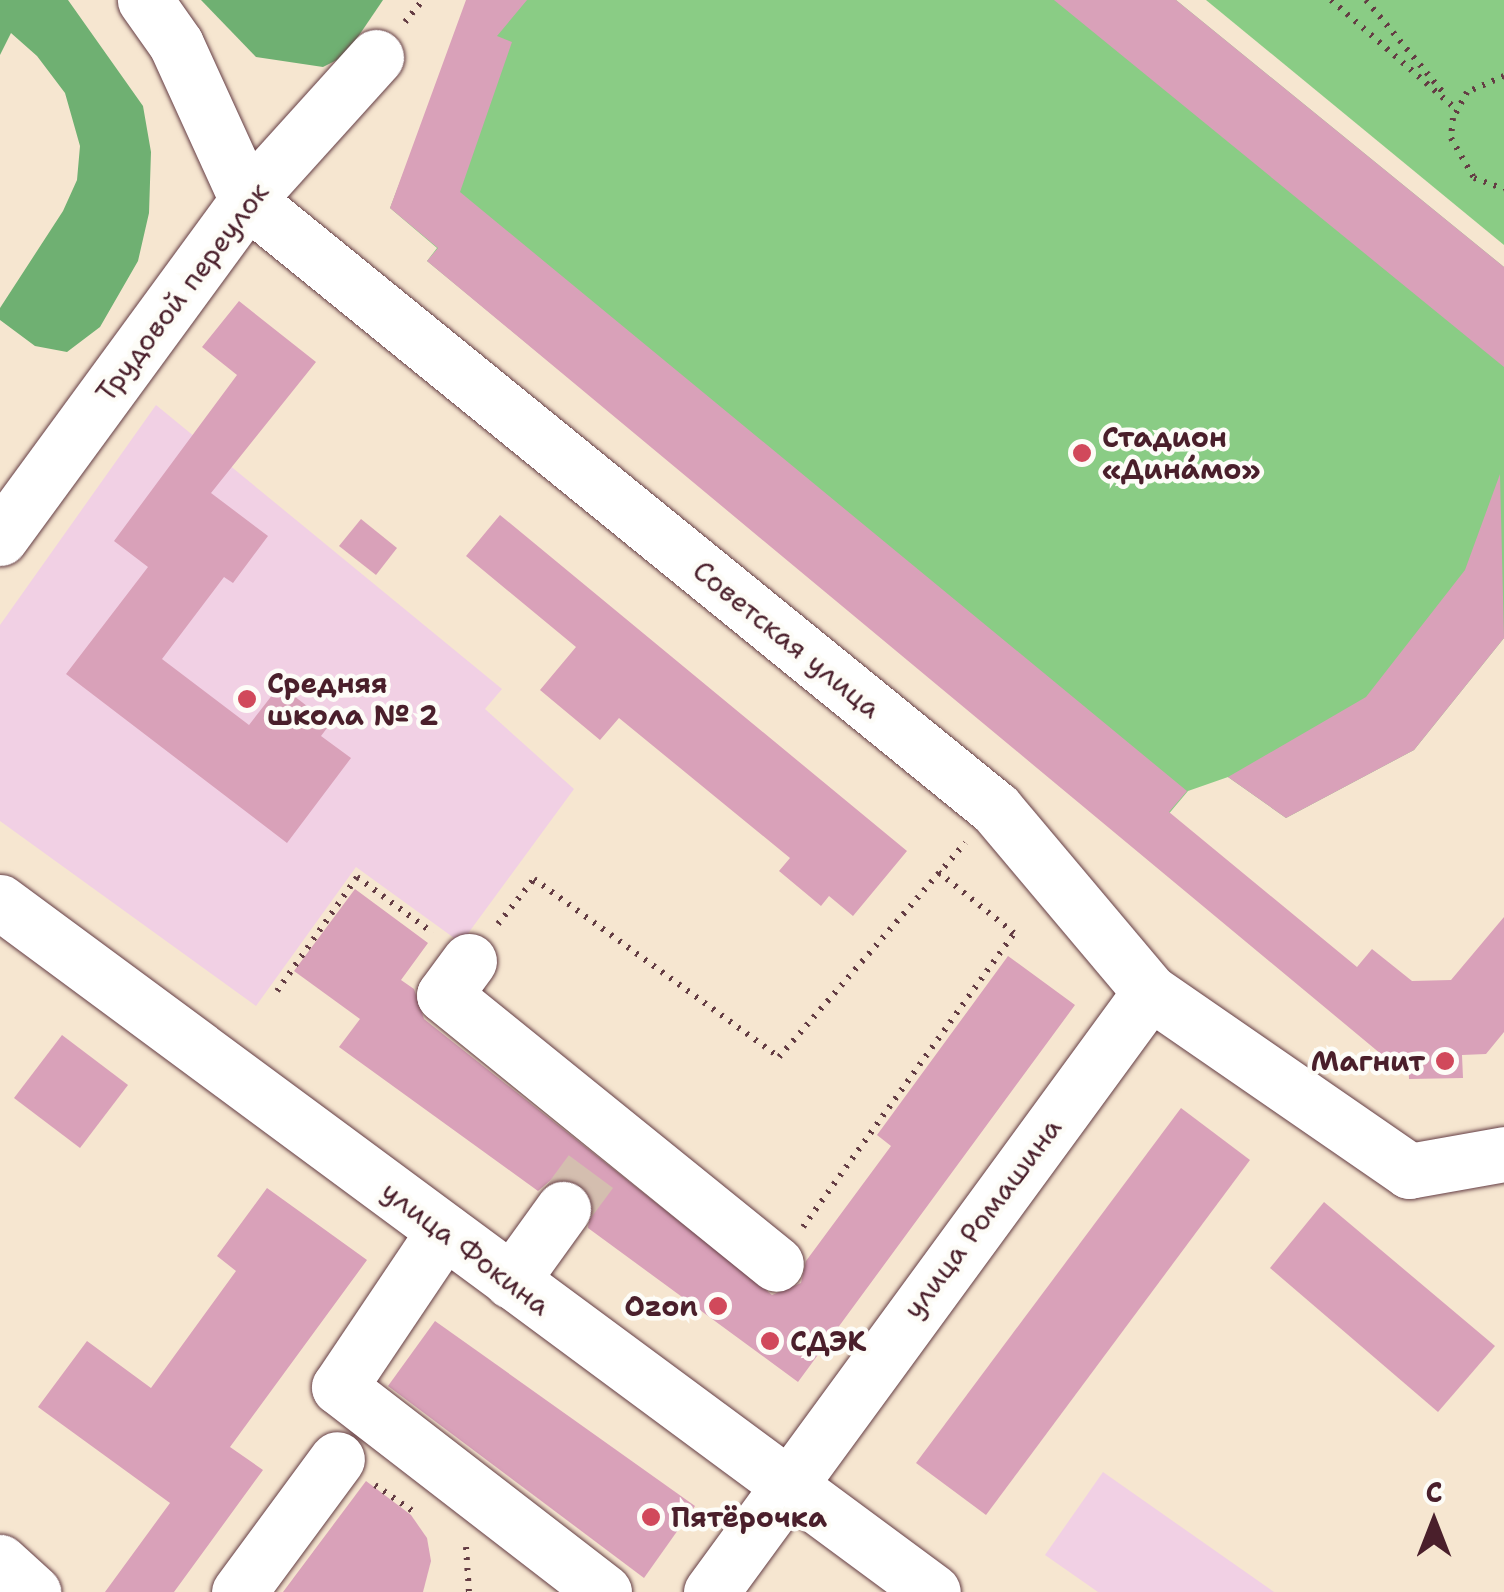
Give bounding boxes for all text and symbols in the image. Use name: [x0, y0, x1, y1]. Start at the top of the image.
street label: Трудовой переулок: [89, 176, 275, 408]
place label: Стадион «Дина́мо»: [1102, 420, 1260, 486]
marker: Стадион «Дина́мо»: [1071, 442, 1093, 464]
street label: Советская улица: [686, 553, 888, 725]
place label: Средняя школа № 2: [267, 666, 438, 732]
marker: Средняя школа № 2: [236, 688, 258, 710]
place label: Магнит: [1311, 1044, 1425, 1078]
marker: Магнит: [1434, 1050, 1456, 1072]
street label: улица Ромашина: [896, 1111, 1068, 1325]
street label: улица Фокина: [375, 1174, 557, 1322]
place label: Ozon: [624, 1289, 698, 1323]
marker: Ozon: [707, 1295, 729, 1317]
place label: СДЭК: [790, 1324, 866, 1358]
marker: СДЭК: [759, 1330, 781, 1352]
north arrow: [1384, 1472, 1484, 1572]
text: С: [1425, 1473, 1443, 1511]
place label: Пятёрочка: [671, 1500, 827, 1534]
marker: Пятёрочка: [640, 1506, 662, 1528]

